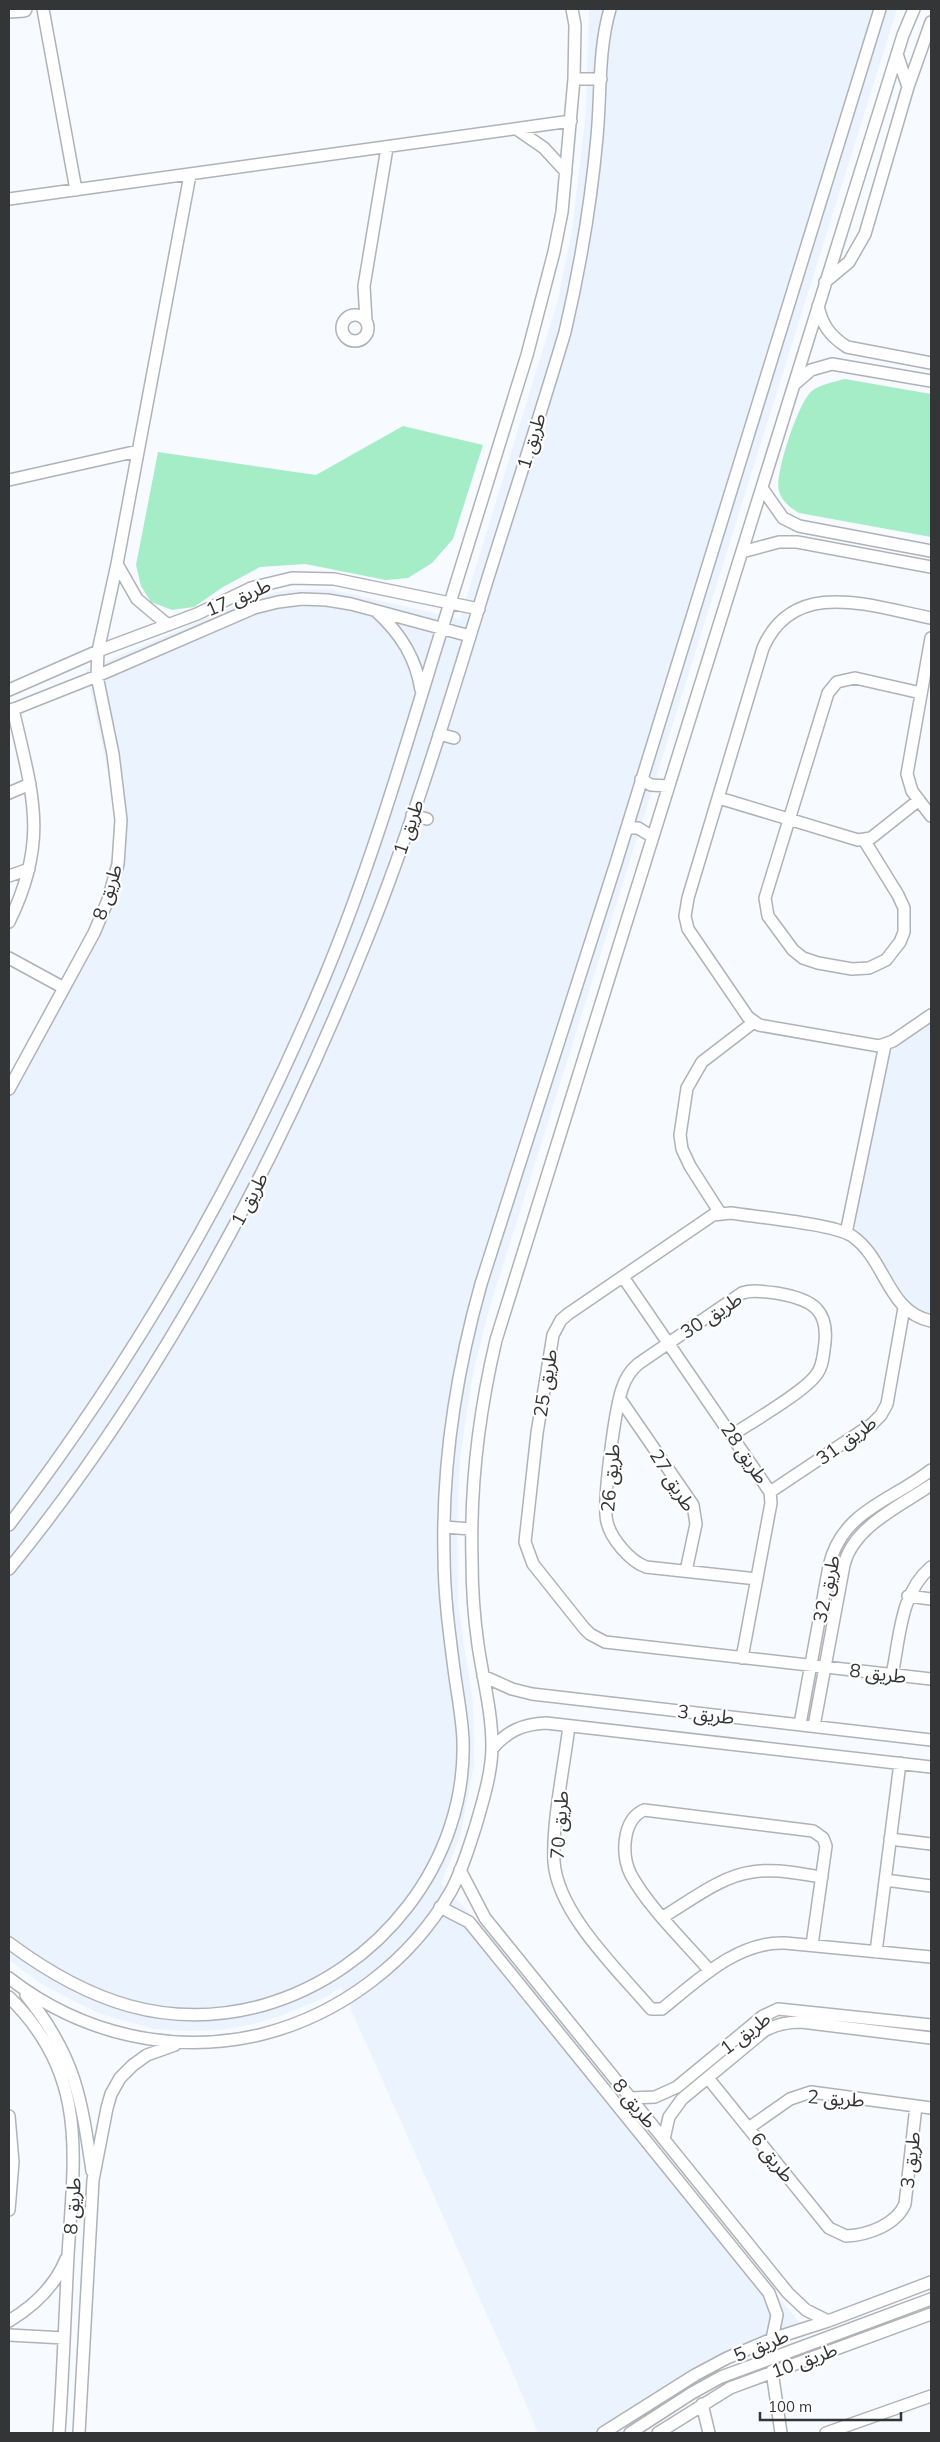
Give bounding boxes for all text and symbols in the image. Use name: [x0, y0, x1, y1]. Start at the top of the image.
street label: طريق 1: [511, 410, 551, 472]
street label: طريق 17: [202, 572, 274, 621]
street label: طريق 1: [387, 796, 429, 858]
street label: طريق 8: [87, 861, 127, 923]
street label: طريق 1: [225, 1168, 273, 1230]
street label: طريق 30: [676, 1286, 746, 1344]
street label: طريق 25: [528, 1347, 562, 1419]
street label: طريق 31: [811, 1410, 881, 1470]
street label: طريق 28: [716, 1418, 774, 1488]
street label: طريق 26: [595, 1443, 625, 1513]
street label: طريق 27: [645, 1445, 701, 1516]
street label: طريق 32: [807, 1553, 845, 1625]
street label: طريق 8: [848, 1658, 908, 1688]
street label: طريق 3: [676, 1699, 736, 1729]
street label: طريق 70: [545, 1790, 573, 1860]
street label: طريق 1: [715, 2006, 775, 2060]
street label: طريق 8: [608, 2073, 662, 2133]
street label: طريق 2: [807, 2084, 866, 2112]
street label: طريق 6: [746, 2127, 800, 2187]
street label: طريق 3: [895, 2130, 925, 2190]
street label: طريق 8: [58, 2176, 86, 2235]
street label: طريق 5: [730, 2323, 792, 2367]
street label: طريق 10: [768, 2337, 840, 2383]
scale bar: [760, 2390, 901, 2422]
text: 100 m: [768, 2397, 812, 2416]

